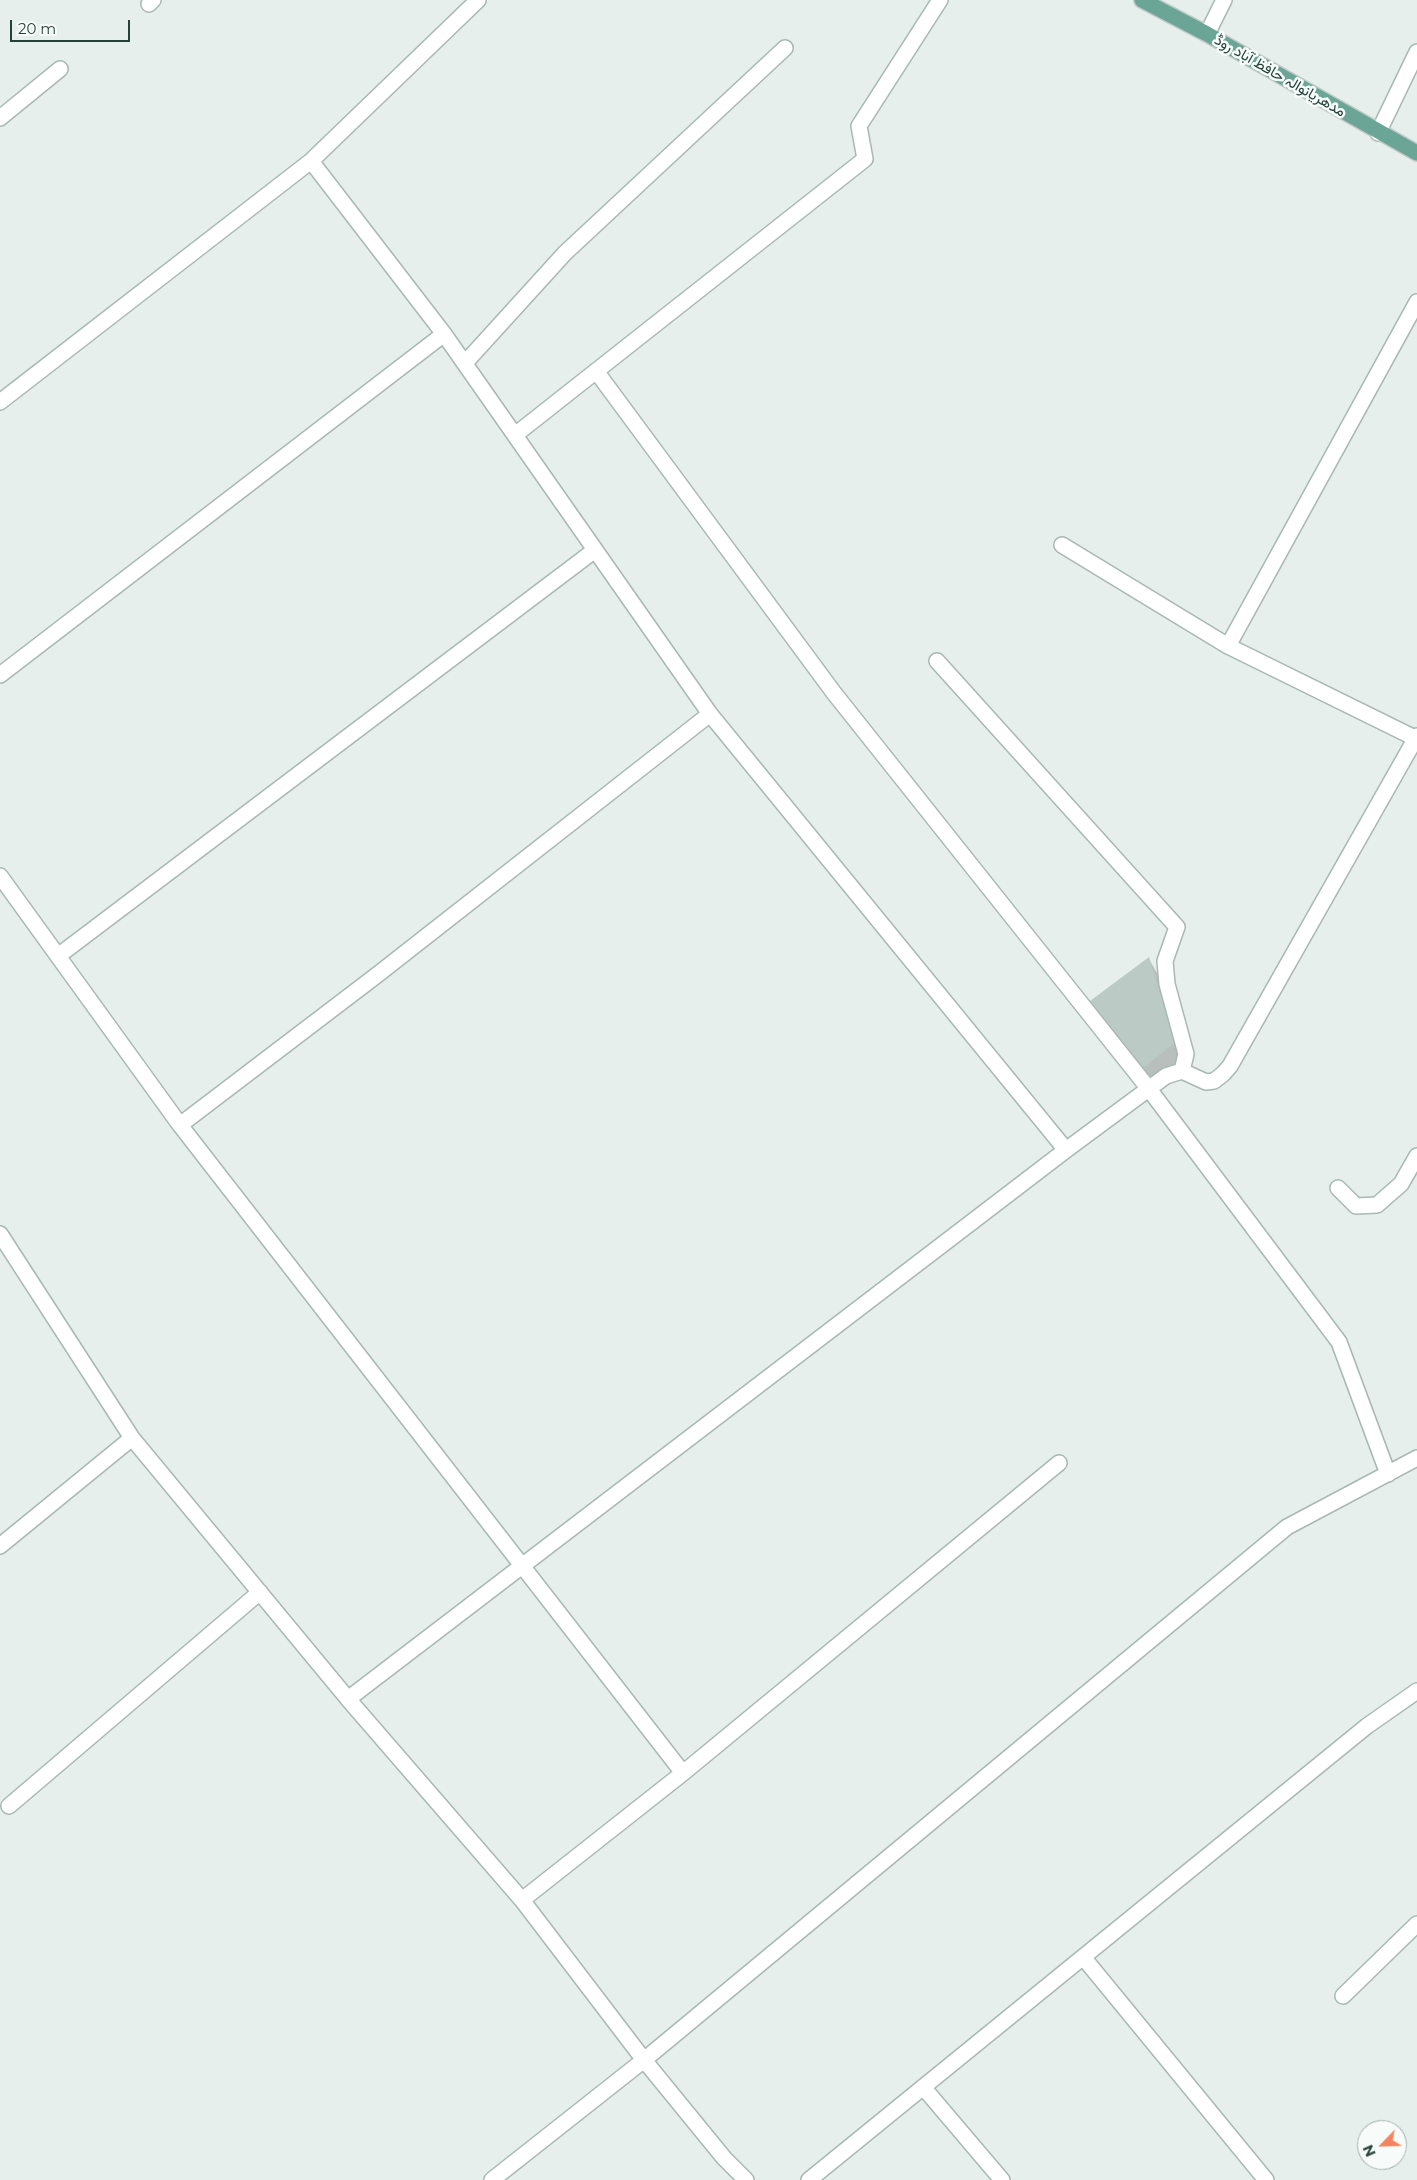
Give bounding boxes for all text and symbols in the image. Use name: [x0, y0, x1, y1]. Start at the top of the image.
scale bar: [12, 10, 132, 42]
text: 20 m: [18, 19, 56, 38]
street label: مدھریانوالہ حافظ آباد روڈ: [1211, 31, 1349, 121]
north arrow: [1357, 2120, 1407, 2170]
text: N: [1359, 2142, 1380, 2160]

